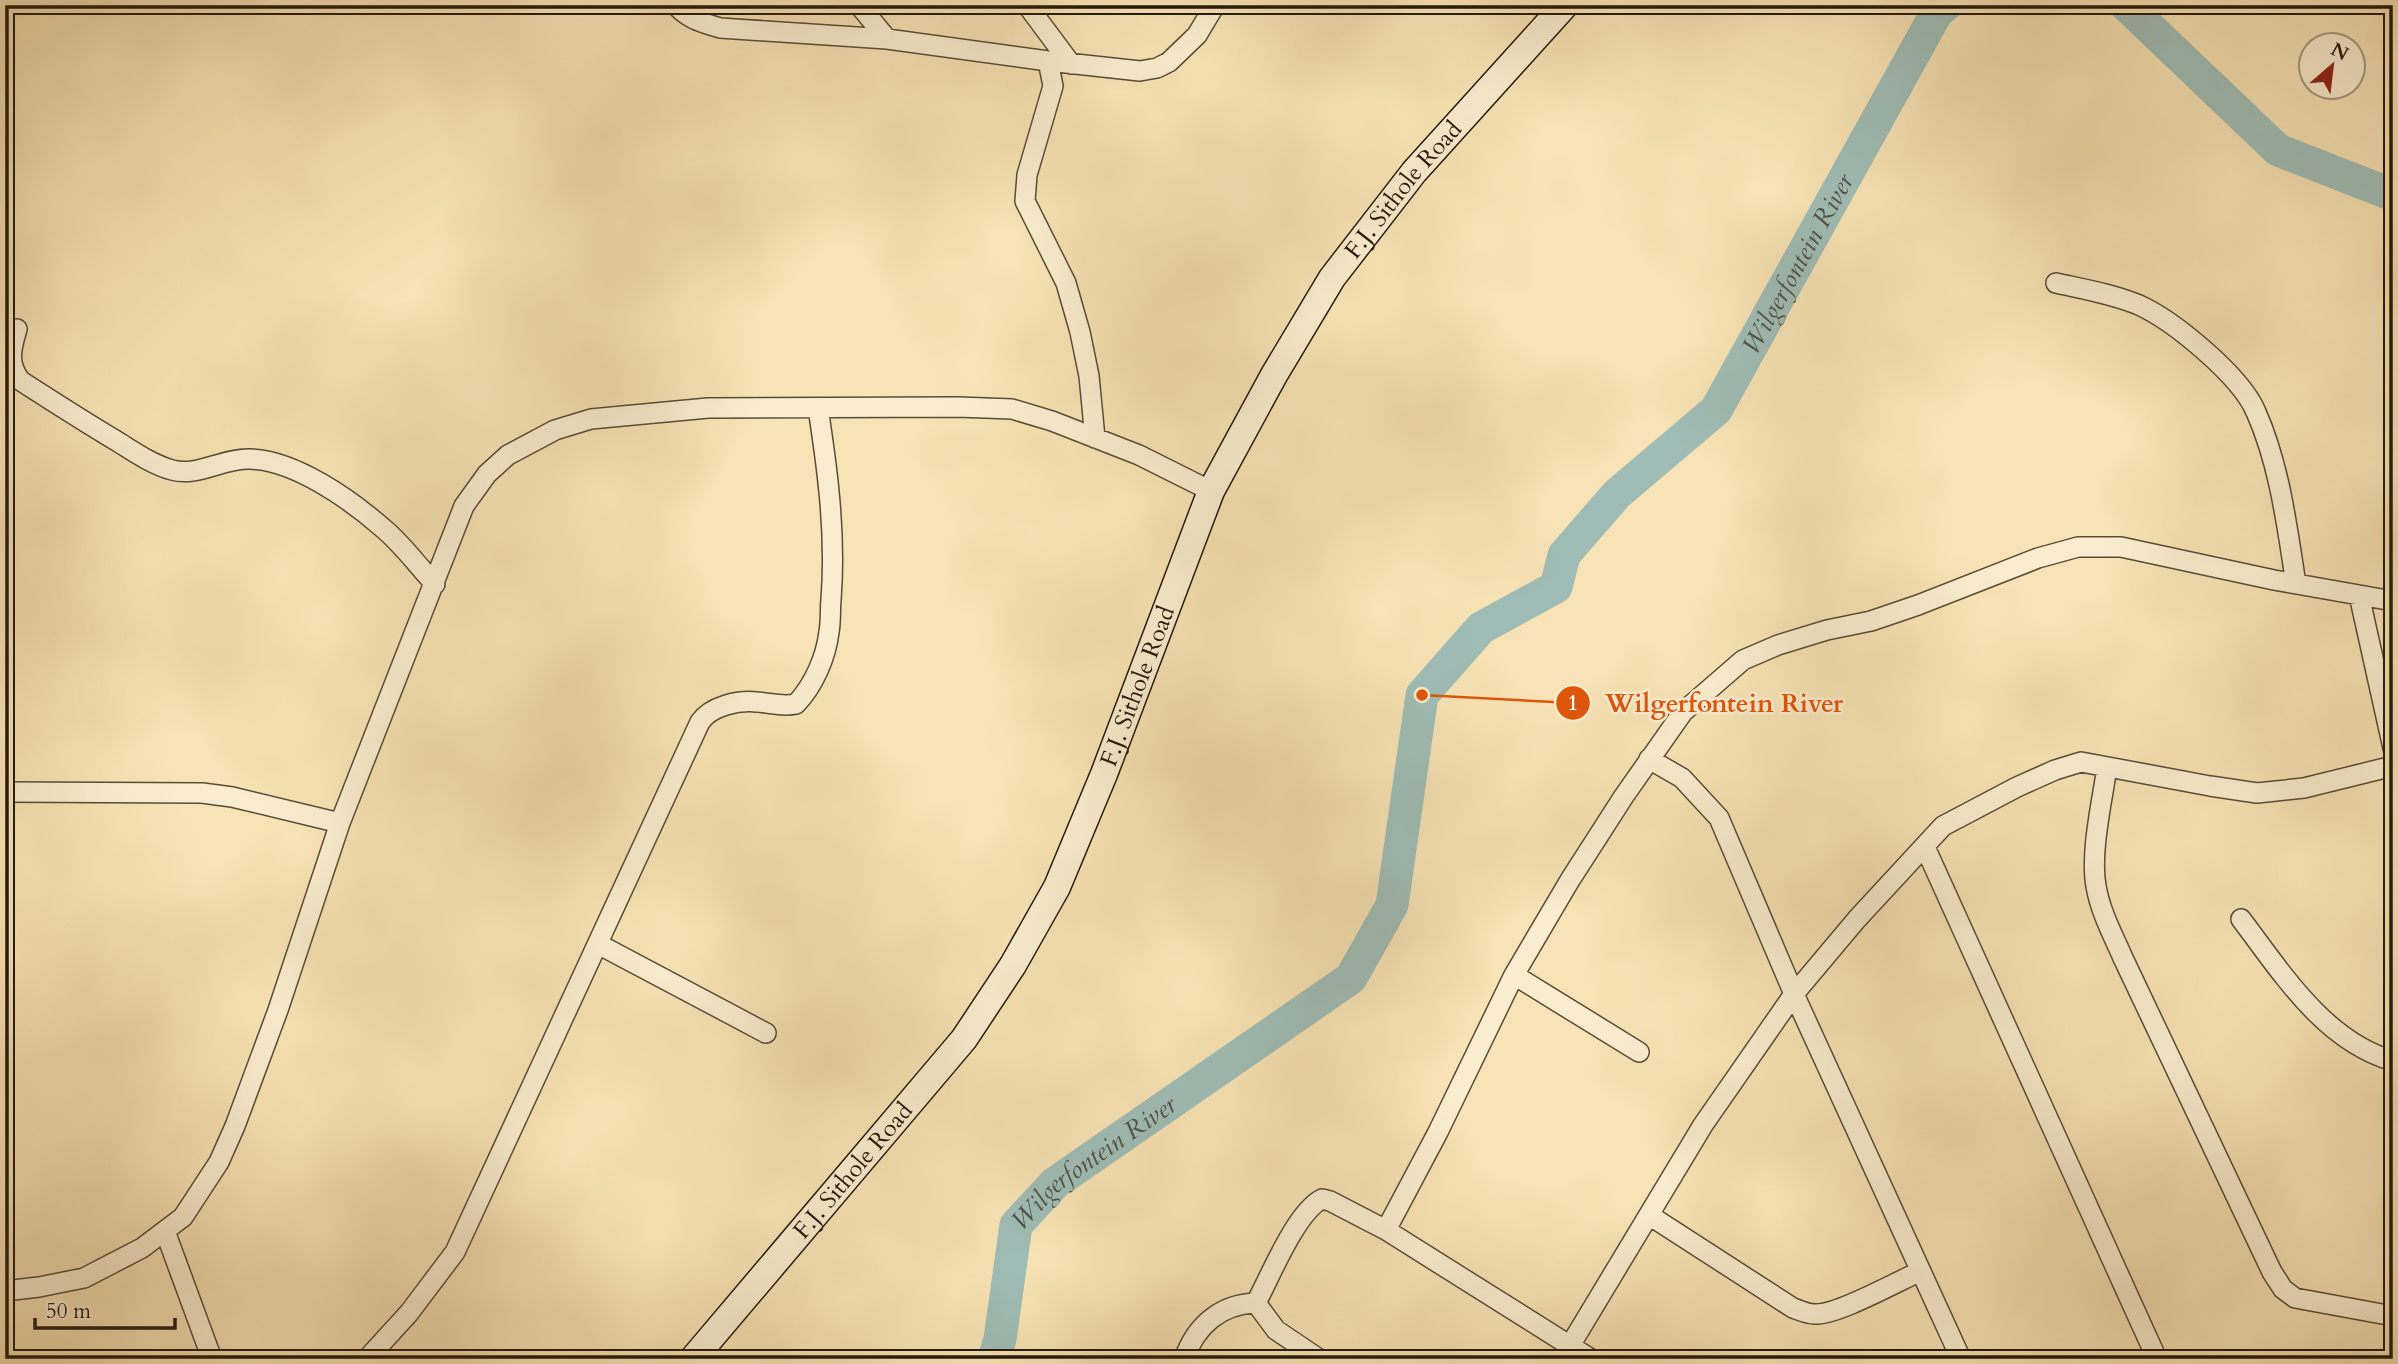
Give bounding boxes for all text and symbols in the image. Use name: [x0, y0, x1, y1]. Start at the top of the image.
north arrow: [2296, 32, 2366, 102]
text: N: [2326, 37, 2353, 67]
street label: F.J. Sithole Road: [1337, 114, 1470, 266]
water label: Wilgerfontein River: [1734, 166, 1863, 360]
street label: F.J. Sithole Road: [1092, 601, 1183, 771]
callout: Wilgerfontein River: [1556, 679, 1857, 726]
text: Wilgerfontein River: [1604, 686, 1844, 721]
text: 1: [1568, 689, 1578, 718]
water label: Wilgerfontein River: [1003, 1087, 1184, 1238]
street label: F.J. Sithole Road: [786, 1095, 920, 1246]
scale bar: [35, 1287, 175, 1331]
text: 50 m: [46, 1297, 91, 1326]

